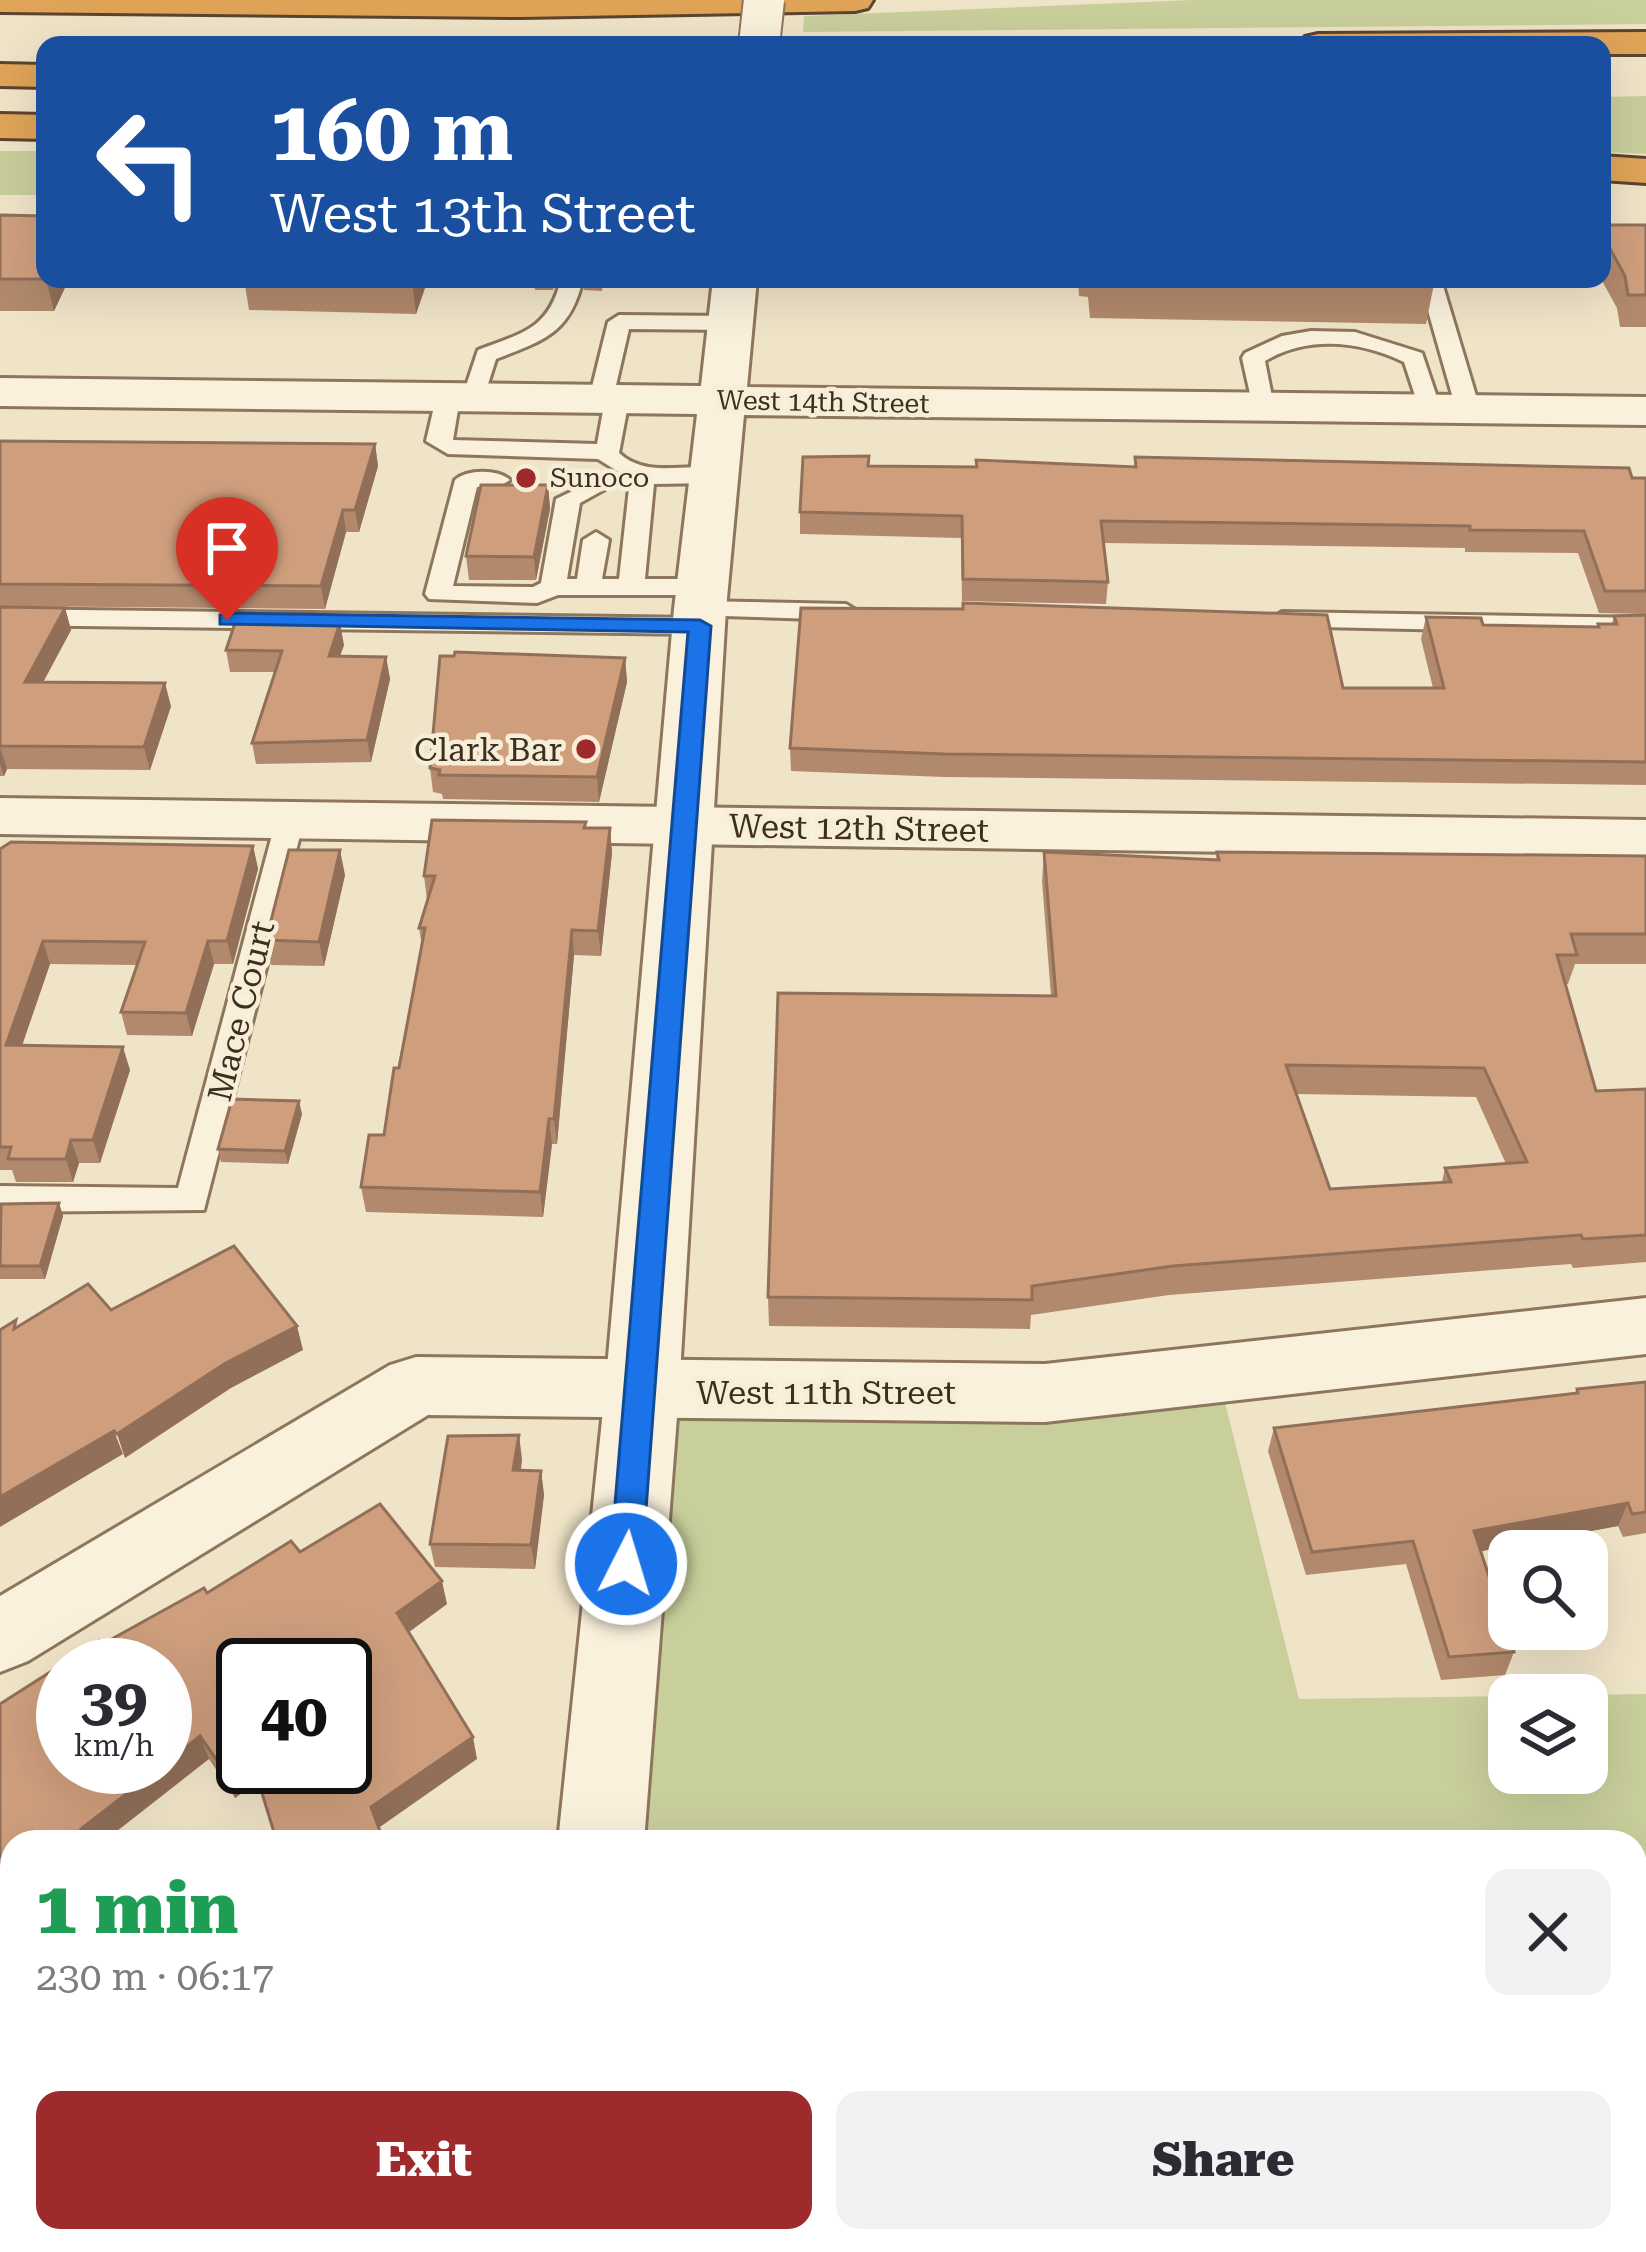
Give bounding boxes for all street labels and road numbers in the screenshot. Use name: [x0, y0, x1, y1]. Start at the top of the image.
street label: West 14th Street: [716, 384, 930, 420]
street label: West 12th Street: [729, 806, 989, 850]
street label: Mace Court: [200, 917, 282, 1105]
street label: West 11th Street: [696, 1373, 956, 1412]

